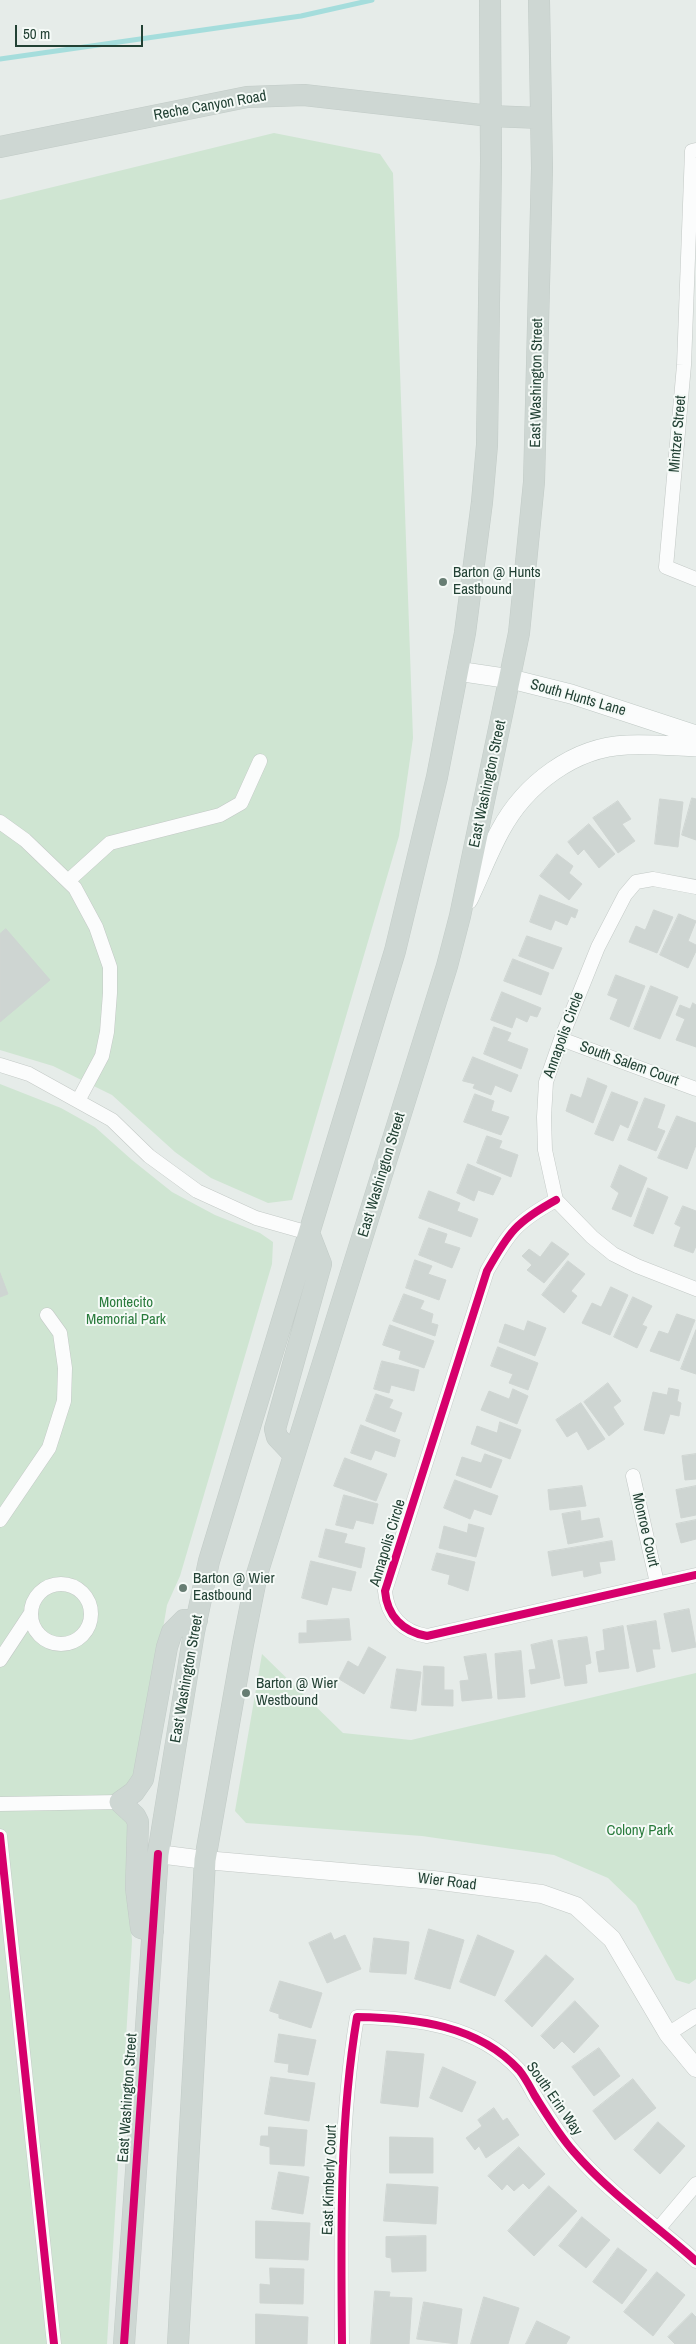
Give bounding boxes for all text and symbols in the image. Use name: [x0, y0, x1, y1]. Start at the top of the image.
scale bar: [18, 15, 145, 47]
text: 50 m: [23, 23, 50, 44]
street label: Reche Canyon Road: [152, 87, 268, 125]
street label: East Washington Street: [527, 318, 547, 448]
street label: Mintzer Street: [666, 395, 690, 473]
place label: Barton @ Hunts Eastbound: [453, 564, 541, 599]
marker: Barton @ Hunts Eastbound: [437, 576, 449, 588]
street label: South Hunts Lane: [528, 676, 628, 720]
street label: East Washington Street: [466, 719, 510, 849]
street label: Annapolis Circle: [540, 990, 588, 1080]
street label: South Salem Court: [577, 1038, 681, 1090]
street label: East Washington Street: [354, 1110, 410, 1240]
park label: Montecito Memorial Park: [86, 1294, 166, 1329]
street label: Monroe Court: [628, 1491, 662, 1569]
street label: Annapolis Circle: [366, 1497, 410, 1589]
place label: Barton @ Wier Eastbound: [193, 1570, 275, 1605]
marker: Barton @ Wier Eastbound: [177, 1582, 189, 1594]
street label: East Washington Street: [167, 1614, 207, 1744]
place label: Barton @ Wier Westbound: [256, 1675, 338, 1710]
marker: Barton @ Wier Westbound: [240, 1687, 252, 1699]
park label: Colony Park: [607, 1822, 673, 1840]
street label: Wier Road: [417, 1869, 477, 1895]
street label: East Washington Street: [115, 2033, 141, 2163]
street label: South Erin Way: [522, 2059, 586, 2139]
street label: East Kimberly Court: [319, 2125, 341, 2235]

